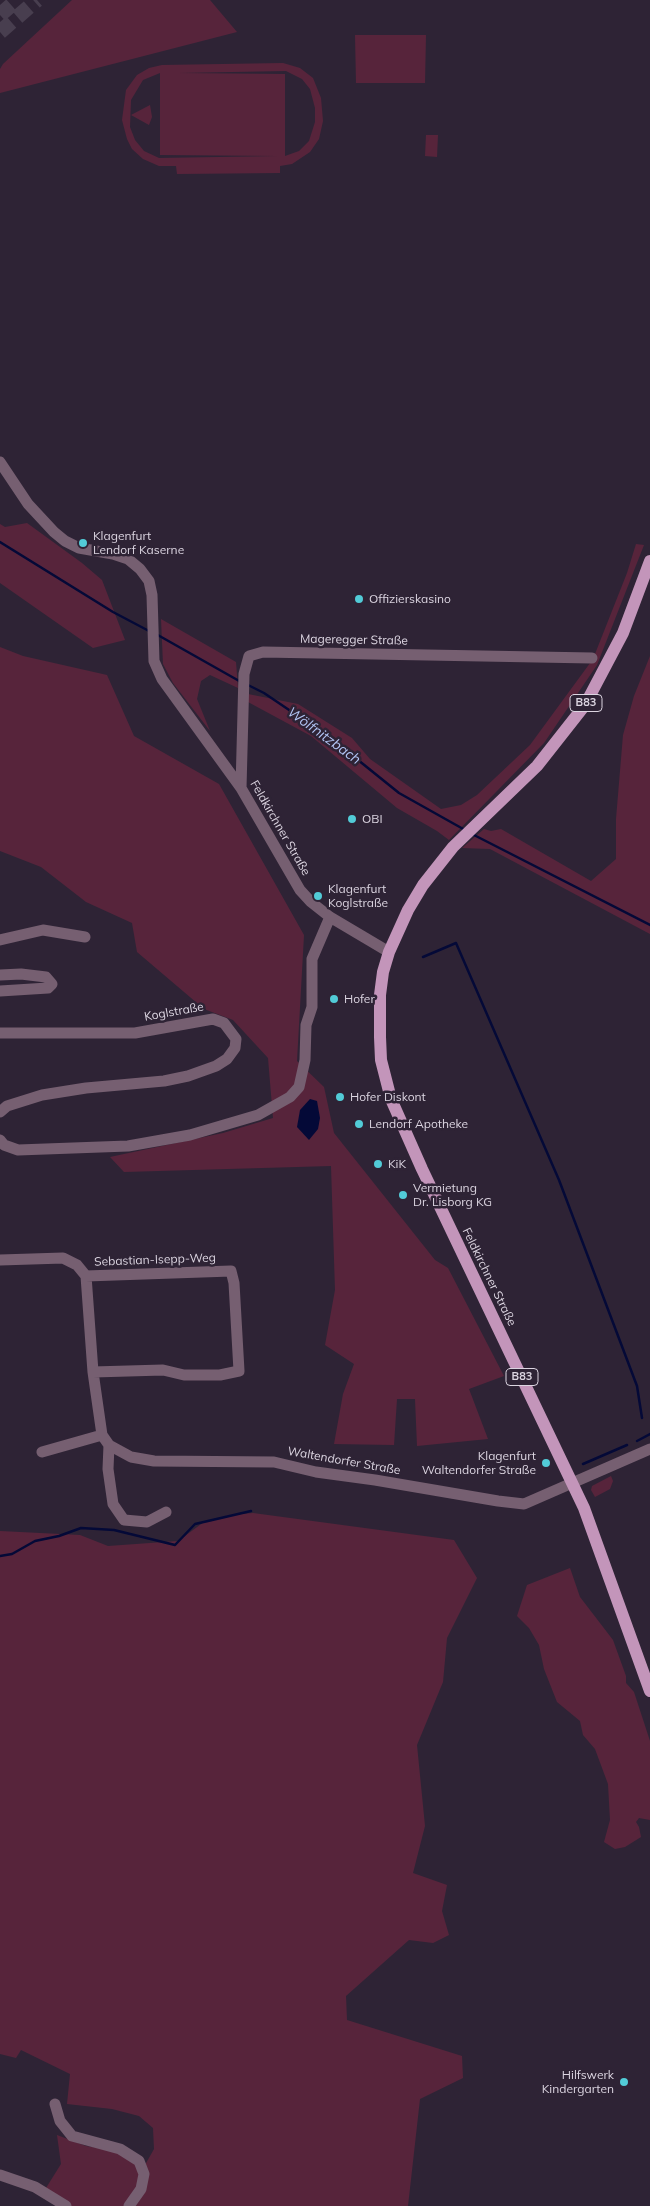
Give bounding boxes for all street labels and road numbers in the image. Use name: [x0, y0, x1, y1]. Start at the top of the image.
street label: Mageregger Straße: [300, 632, 408, 648]
road number: B83: [570, 694, 602, 711]
street label: Feldkirchner Straße: [247, 778, 313, 878]
street label: Koglstraße: [143, 1000, 205, 1024]
street label: Feldkirchner Straße: [459, 1225, 519, 1329]
street label: Sebastian-Isepp-Weg: [94, 1251, 216, 1269]
road number: B83: [506, 1368, 538, 1385]
street label: Waltendorfer Straße: [286, 1444, 402, 1478]

